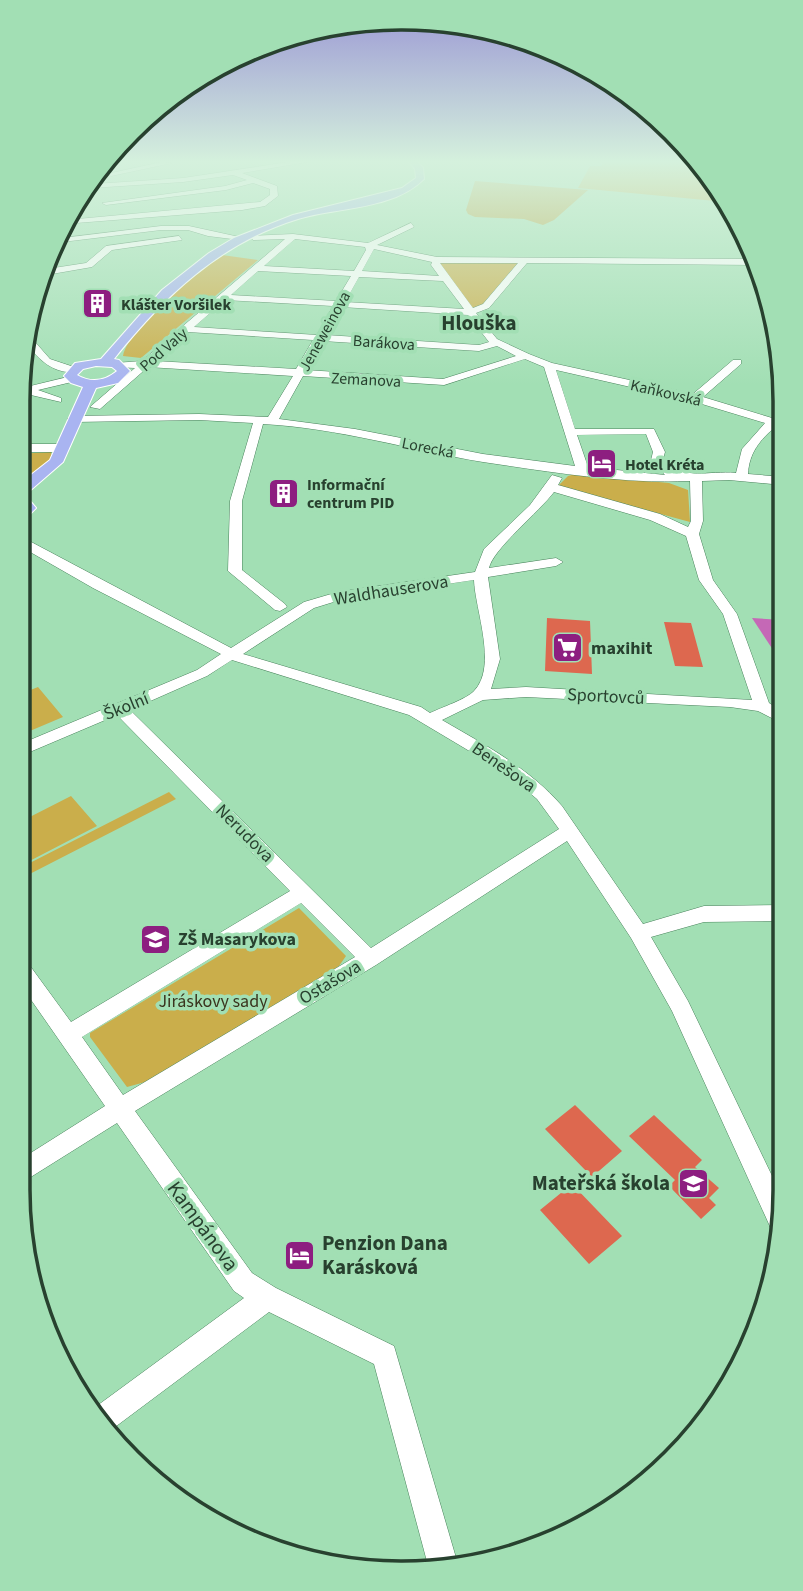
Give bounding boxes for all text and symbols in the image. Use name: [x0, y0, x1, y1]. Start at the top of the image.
building icon: Klášter Voršilek: [81, 287, 115, 321]
street label: Jeneweinova: [294, 288, 356, 375]
place label: Klášter Voršilek: [121, 294, 231, 316]
district label: Hlouška: [441, 308, 517, 338]
street label: Pod Valy: [135, 322, 193, 377]
street label: Barákova: [352, 330, 416, 356]
street label: Zemanova: [330, 367, 402, 393]
street label: Kaňkovská: [628, 374, 703, 412]
street label: Lorecká: [400, 432, 456, 464]
hotel icon: Hotel Kréta: [585, 447, 619, 481]
place label: Hotel Kréta: [625, 454, 705, 476]
place label: Informační centrum PID: [307, 474, 395, 514]
building icon: Informační centrum PID: [267, 476, 301, 510]
street label: Waldhauserova: [332, 569, 450, 612]
supermarket icon: maxihit: [551, 631, 585, 665]
place label: maxihit: [591, 636, 652, 661]
street label: Sportovců: [567, 682, 645, 711]
street label: Školní: [100, 686, 153, 727]
street label: Benešova: [467, 736, 541, 798]
street label: Nerudova: [210, 799, 279, 868]
school or university icon: ZŠ Masarykova: [138, 922, 172, 956]
place label: ZŠ Masarykova: [178, 927, 296, 952]
street label: Ostašova: [295, 954, 366, 1011]
park label: Jiráskovy sady: [158, 989, 268, 1014]
school or university icon: Mateřská škola: [676, 1166, 710, 1200]
place label: Mateřská škola: [532, 1168, 670, 1198]
street label: Kampánova: [160, 1175, 246, 1277]
place label: Penzion Dana Karásková: [322, 1228, 448, 1282]
hotel icon: Penzion Dana Karásková: [282, 1238, 316, 1272]

